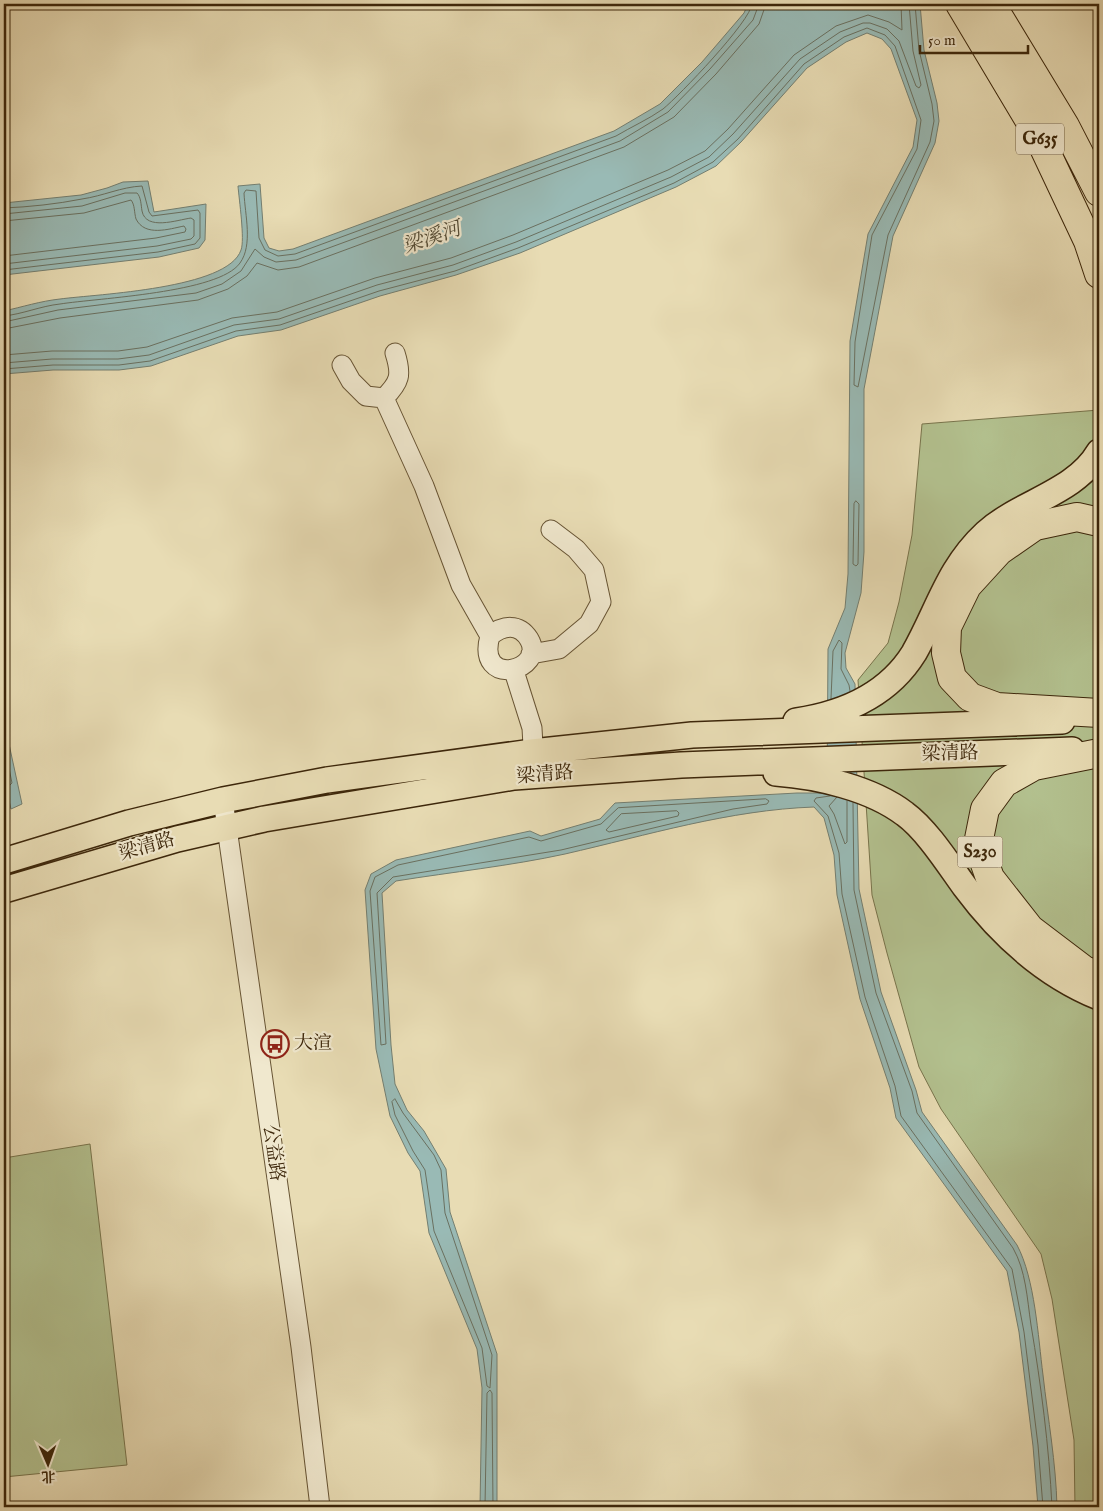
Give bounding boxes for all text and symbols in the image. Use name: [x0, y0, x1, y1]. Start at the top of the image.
scale bar: [920, 22, 1028, 54]
text: 50 m: [928, 31, 956, 50]
road number: G635: [1016, 124, 1064, 154]
water label: 梁溪河: [400, 215, 467, 260]
street label: 梁清路: [921, 741, 979, 767]
street label: 梁清路: [516, 761, 574, 789]
street label: 梁清路: [116, 828, 178, 866]
road number: S230: [958, 836, 1002, 868]
bus stop icon: 大渲: [260, 1029, 290, 1059]
place label: 大渲: [294, 1032, 332, 1056]
street label: 公益路: [257, 1123, 289, 1183]
north arrow: [22, 1438, 72, 1488]
text: 北: [41, 1467, 56, 1485]

